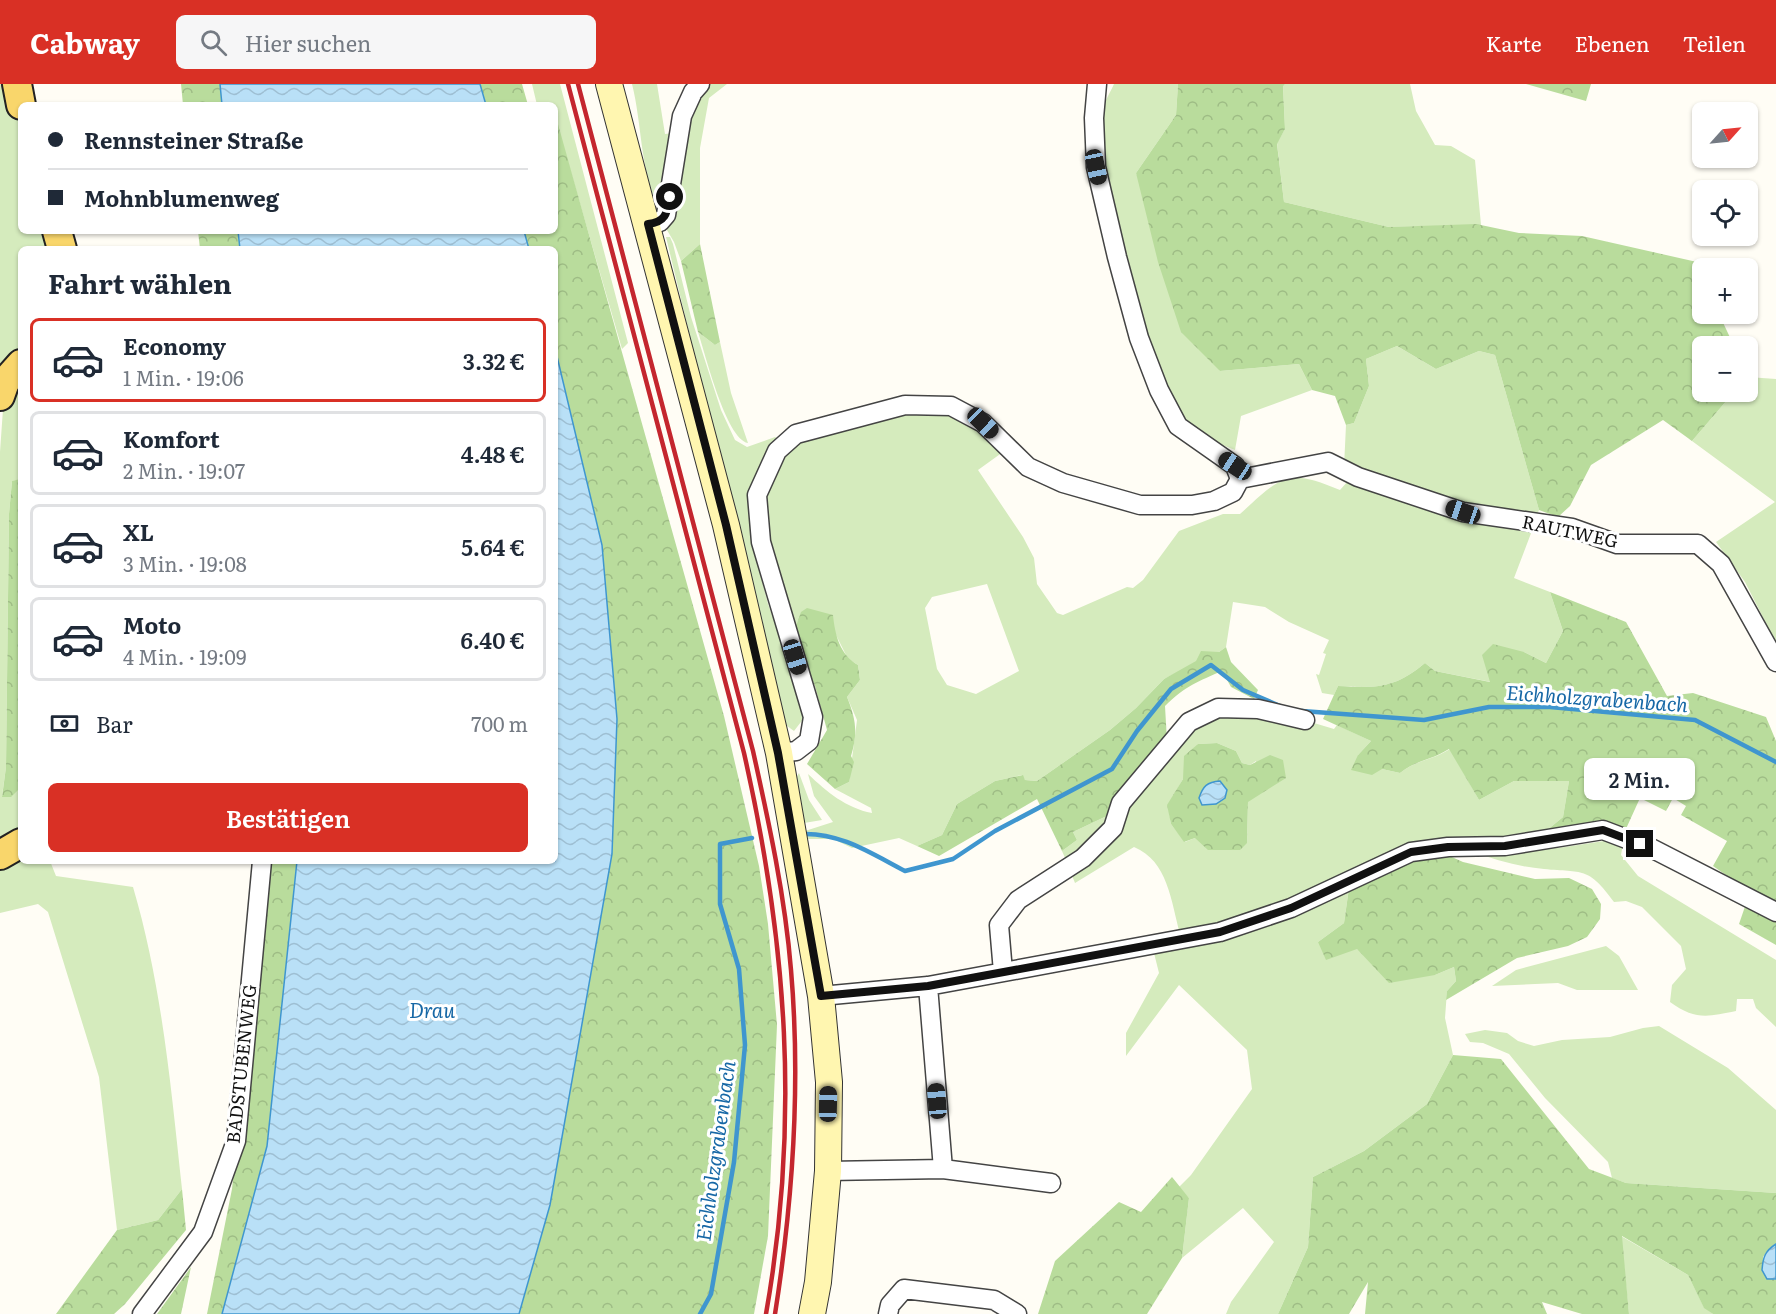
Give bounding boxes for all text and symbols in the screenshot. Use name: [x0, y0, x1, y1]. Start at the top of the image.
search box: [176, 15, 596, 69]
text: Cabway: [30, 21, 140, 63]
icon: search: [197, 26, 230, 59]
text: Hier suchen: [245, 26, 371, 59]
text: Karte: [1486, 27, 1542, 58]
text: Ebenen: [1575, 27, 1650, 58]
text: Teilen: [1683, 27, 1746, 58]
north arrow: [1692, 102, 1758, 168]
map controls: [1692, 102, 1758, 402]
text: Rennsteiner Straße: [84, 123, 303, 156]
car: [1083, 148, 1109, 186]
button: locate: [1692, 180, 1758, 246]
text: Mohnblumenweg: [84, 181, 279, 214]
route start: [656, 183, 683, 210]
button: +: [1692, 258, 1758, 324]
text: Fahrt wählen: [48, 262, 232, 302]
text: Economy: [123, 329, 226, 362]
icon: car: [51, 333, 105, 387]
button: −: [1692, 336, 1758, 402]
text: 3.32 €: [463, 344, 525, 377]
text: 1 Min. · 19:06: [123, 362, 244, 392]
car: [964, 404, 1002, 442]
text: Komfort: [123, 422, 220, 455]
icon: car: [51, 426, 105, 480]
text: 4.48 €: [461, 437, 525, 470]
car: [1215, 449, 1255, 483]
text: 2 Min. · 19:07: [123, 455, 245, 485]
car: [1443, 498, 1483, 526]
street label: RAUTWEG: [1520, 507, 1621, 554]
text: XL: [123, 515, 154, 548]
icon: car: [51, 519, 105, 573]
text: 5.64 €: [461, 530, 525, 563]
text: 3 Min. · 19:08: [123, 548, 247, 578]
text: Moto: [123, 608, 181, 641]
icon: car: [51, 612, 105, 666]
text: 6.40 €: [460, 623, 525, 656]
car: [781, 637, 809, 677]
text: 4 Min. · 19:09: [123, 641, 246, 671]
water label: Eichholzgrabenbach: [1505, 676, 1689, 718]
icon: cash: [48, 707, 81, 740]
text: Bar: [96, 707, 133, 740]
text: 700 m: [471, 708, 528, 738]
callout: 2 Min.: [1584, 757, 1696, 799]
text: 2 Min.: [1609, 764, 1670, 794]
button: Bestätigen: [48, 783, 528, 852]
route end: [1626, 830, 1653, 857]
street label: BADSTUBENWEG: [219, 983, 262, 1145]
water label: Drau: [409, 994, 455, 1024]
water label: Eichholzgrabenbach: [687, 1058, 742, 1243]
car: [926, 1082, 948, 1120]
car: [819, 1086, 837, 1122]

